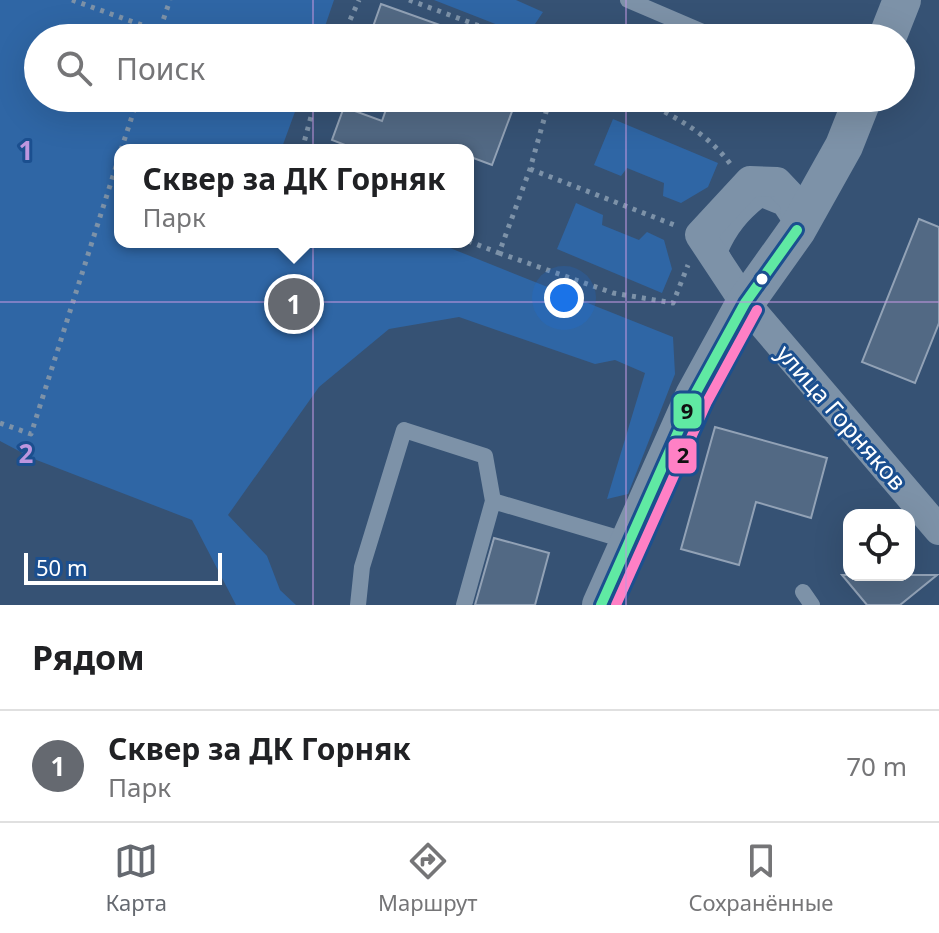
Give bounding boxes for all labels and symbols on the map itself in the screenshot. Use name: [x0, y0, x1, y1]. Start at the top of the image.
text: 1: [19, 132, 33, 168]
unlabelled marker: [754, 271, 770, 287]
pin: 1: [268, 274, 320, 334]
your location: [544, 278, 584, 318]
street label: улица Горняков: [770, 337, 914, 497]
line badge: 9: [672, 392, 703, 430]
text: 9: [681, 395, 693, 425]
text: 2: [19, 435, 34, 471]
line badge: 2: [667, 437, 698, 475]
text: 2: [677, 439, 689, 469]
scale bar: [24, 549, 222, 585]

